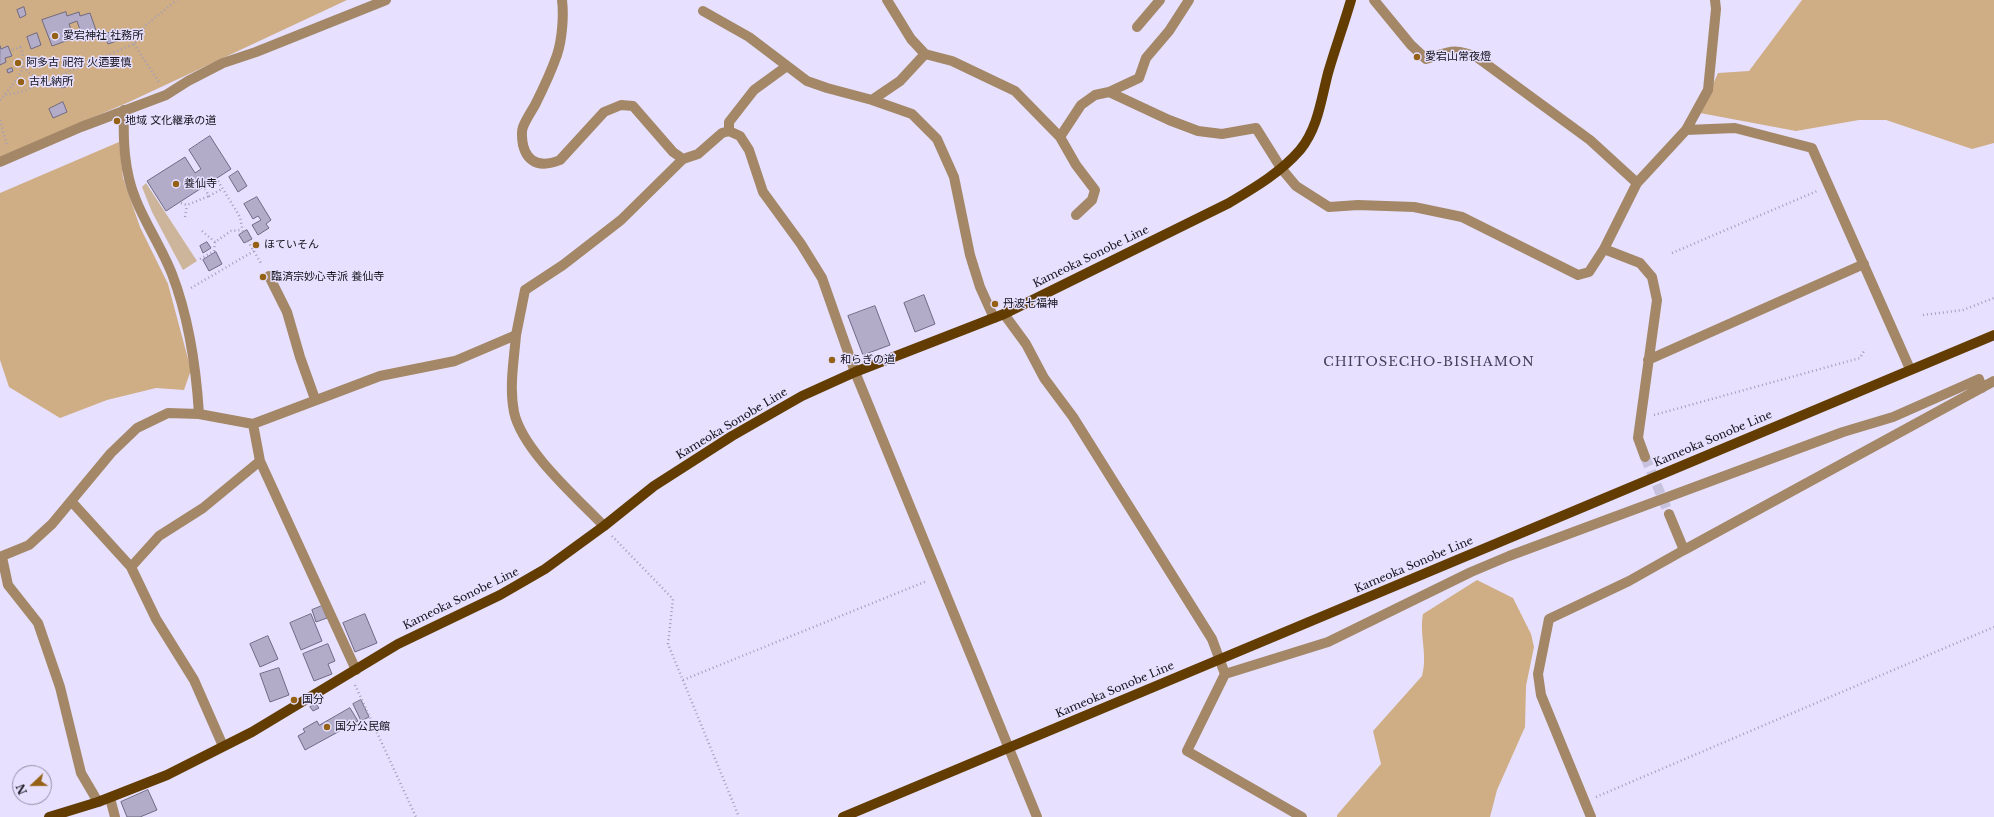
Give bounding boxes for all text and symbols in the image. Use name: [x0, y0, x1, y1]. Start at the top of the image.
place label: 愛宕神社 社務所: [63, 29, 143, 43]
marker: 愛宕神社 社務所: [50, 31, 60, 41]
place label: 愛宕山常夜燈: [1425, 50, 1491, 64]
marker: 愛宕山常夜燈: [1412, 52, 1422, 62]
place label: 阿多古 祀符 火迺要慎: [26, 56, 131, 70]
marker: 阿多古 祀符 火迺要慎: [13, 58, 23, 68]
place label: 古札納所: [29, 75, 73, 89]
marker: 古札納所: [16, 77, 26, 87]
place label: 地域 文化継承の道: [125, 114, 216, 128]
marker: 地域 文化継承の道: [112, 116, 122, 126]
place label: 養仙寺: [184, 177, 217, 191]
marker: 養仙寺: [171, 179, 181, 189]
street label: Kameoka Sonobe Line: [1031, 223, 1151, 291]
place label: ほていそん: [264, 238, 319, 252]
marker: ほていそん: [251, 240, 261, 250]
place label: 臨済宗妙心寺派 養仙寺: [271, 270, 384, 284]
marker: 臨済宗妙心寺派 養仙寺: [258, 272, 268, 282]
place label: 丹波七福神: [1003, 297, 1058, 311]
marker: 丹波七福神: [990, 299, 1000, 309]
place label: 和らぎの道: [840, 353, 895, 367]
district label: CHITOSECHO-BISHAMON: [1323, 354, 1535, 370]
marker: 和らぎの道: [827, 355, 837, 365]
street label: Kameoka Sonobe Line: [674, 386, 790, 462]
street label: Kameoka Sonobe Line: [1652, 408, 1774, 470]
street label: Kameoka Sonobe Line: [1353, 534, 1475, 596]
street label: Kameoka Sonobe Line: [401, 565, 521, 633]
street label: Kameoka Sonobe Line: [1054, 659, 1176, 721]
place label: 国分: [302, 693, 324, 707]
marker: 国分: [289, 695, 299, 705]
place label: 国分公民館: [335, 720, 390, 734]
marker: 国分公民館: [322, 722, 332, 732]
north arrow: [12, 765, 52, 805]
text: N: [13, 782, 30, 797]

